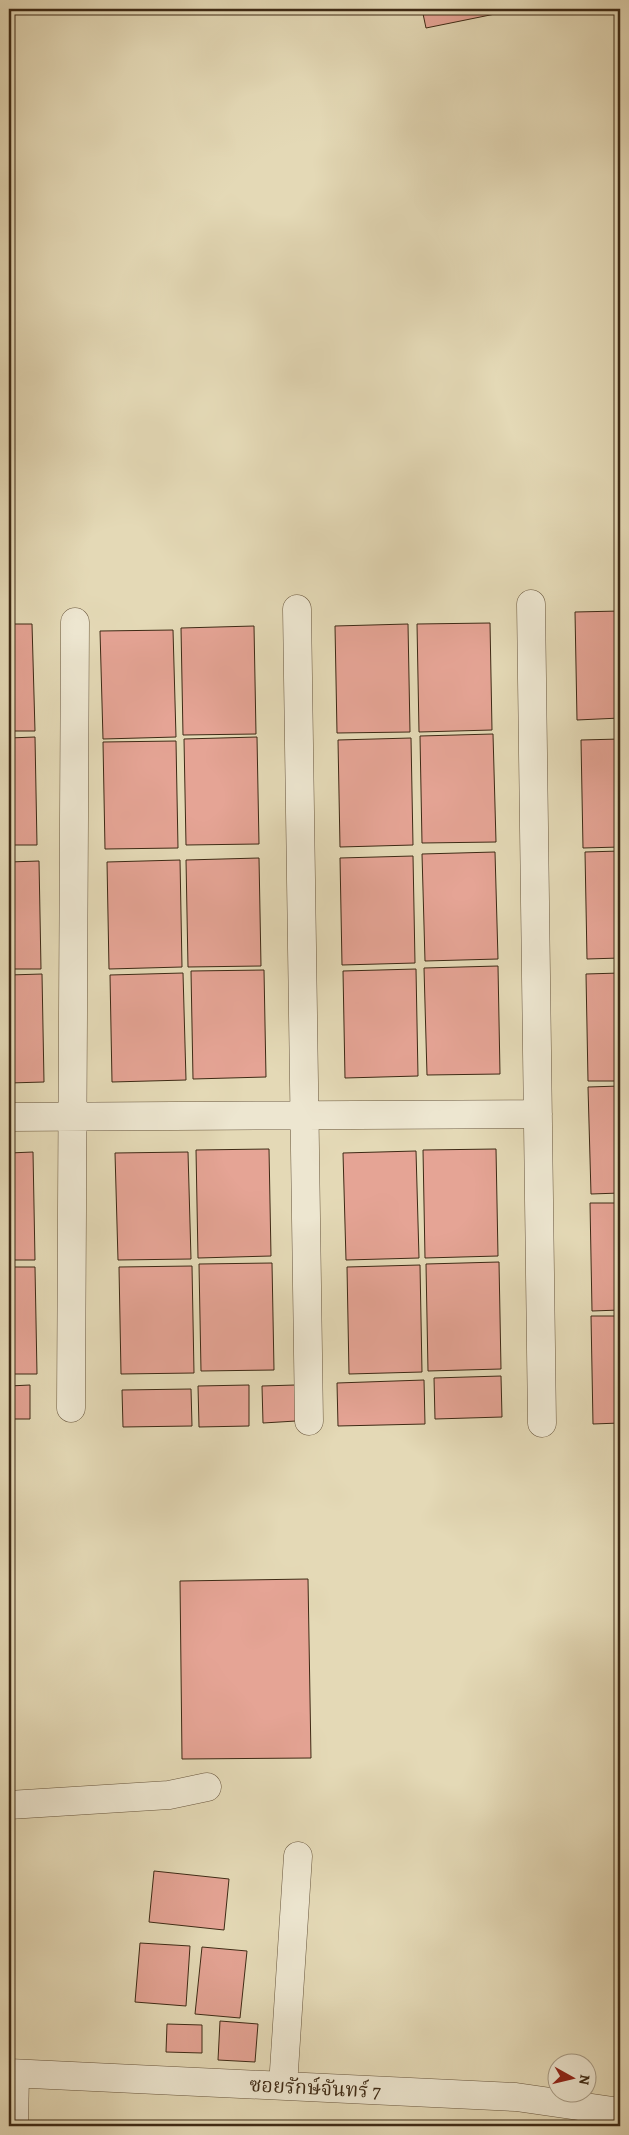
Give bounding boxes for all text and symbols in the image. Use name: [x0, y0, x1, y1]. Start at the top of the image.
north arrow: [546, 2052, 596, 2102]
street label: ซอยรักษ์จันทร์ 7: [249, 2071, 382, 2105]
text: N: [574, 2073, 594, 2086]

